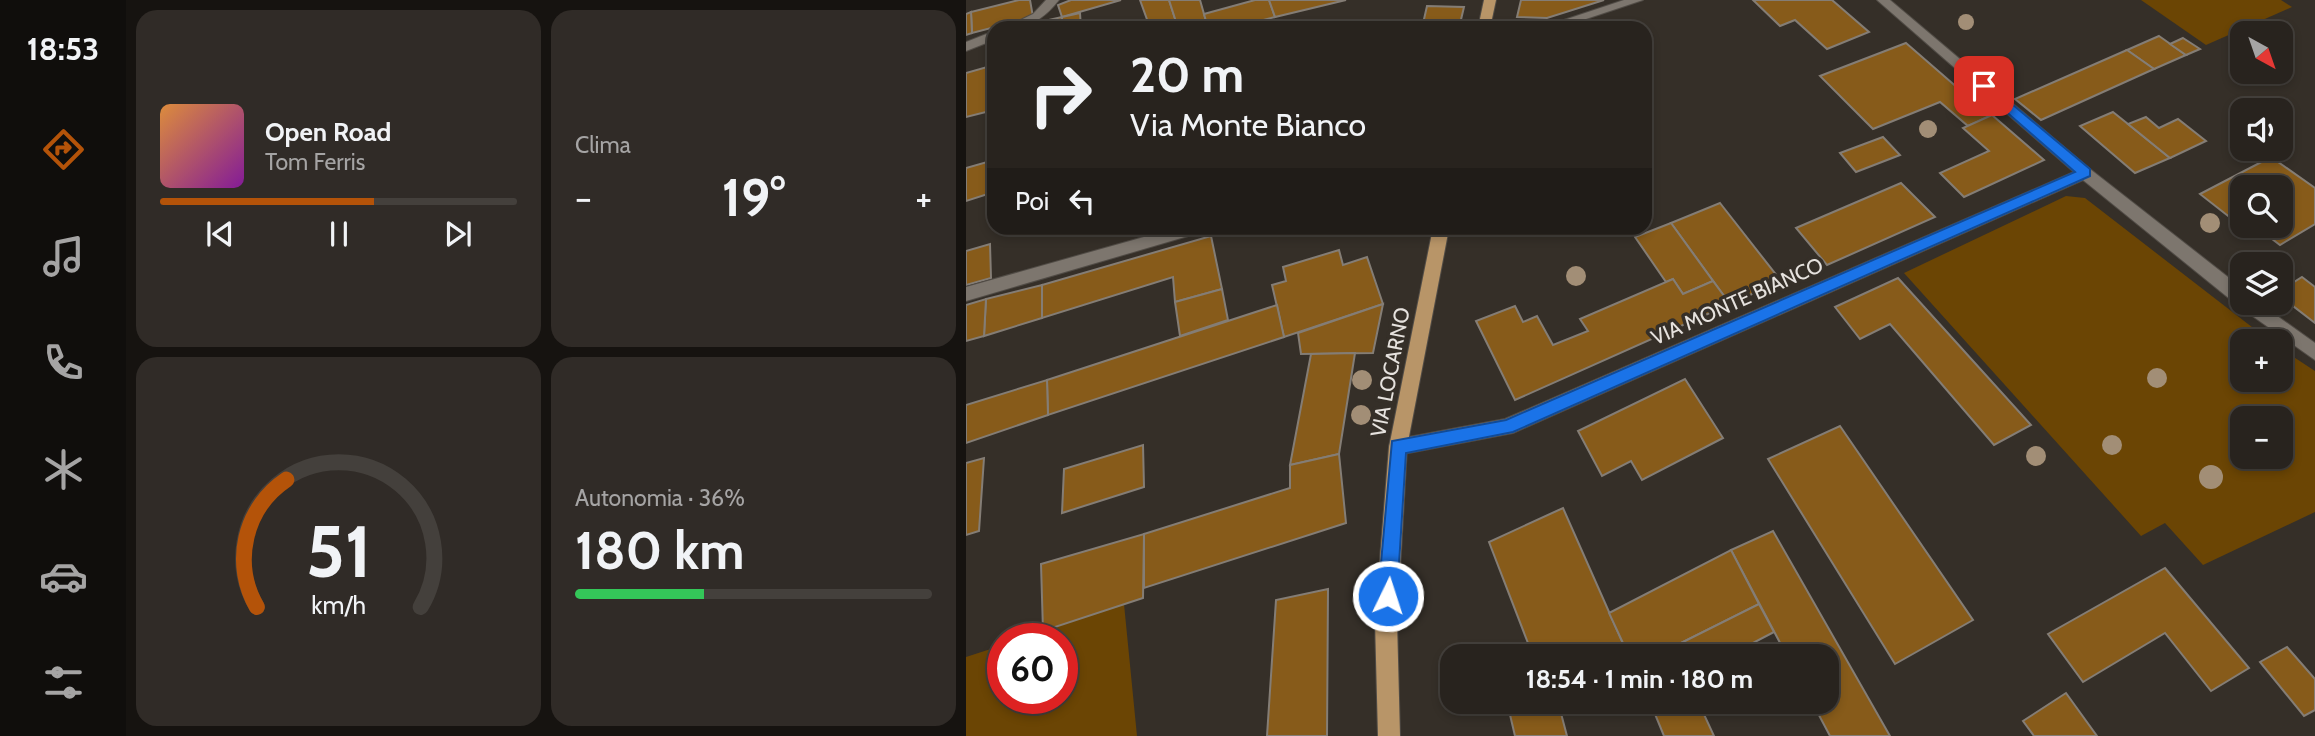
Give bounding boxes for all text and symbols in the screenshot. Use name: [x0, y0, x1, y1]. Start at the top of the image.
north arrow: [2230, 21, 2292, 84]
map controls: [2230, 21, 2293, 469]
text: 18:53: [27, 29, 99, 68]
text: 20 m: [1130, 45, 1244, 104]
icon: right: [1015, 49, 1106, 140]
pin: [1954, 56, 2014, 116]
icon: arrive: [1965, 67, 2003, 105]
button: sound: [2230, 98, 2293, 161]
text: Via Monte Bianco: [1130, 105, 1366, 144]
text: Open Road: [265, 116, 391, 148]
icon: directions: [39, 125, 88, 174]
text: Clima: [575, 131, 631, 159]
text: Tom Ferris: [265, 148, 365, 176]
text: 19°: [722, 166, 785, 229]
text: −: [575, 174, 592, 221]
text: +: [915, 174, 932, 221]
button: search: [2230, 175, 2293, 238]
icon: left: [1063, 182, 1101, 220]
text: Poi: [1015, 185, 1049, 217]
icon: previous: [201, 215, 239, 253]
icon: pause: [320, 215, 358, 253]
icon: next: [439, 215, 477, 253]
icon: music: [39, 232, 88, 281]
street label: VIA MONTE BIANCO: [1647, 252, 1827, 350]
button: layers: [2230, 252, 2293, 315]
street label: VIA LOCARNO: [1365, 305, 1415, 439]
button: +: [2230, 329, 2293, 392]
icon: phone: [39, 338, 88, 387]
button: −: [2230, 406, 2293, 469]
icon: climate: [39, 445, 88, 494]
text: Autonomia · 36%: [575, 484, 745, 512]
text: 51: [306, 508, 371, 596]
text: 180 km: [575, 519, 744, 582]
icon: car: [39, 552, 88, 601]
position arrow: [1351, 559, 1425, 633]
text: km/h: [311, 590, 366, 620]
speed limit sign: 60: [987, 623, 1078, 714]
icon: filters: [39, 658, 88, 707]
text: 18:54 · 1 min · 180 m: [1526, 663, 1753, 695]

